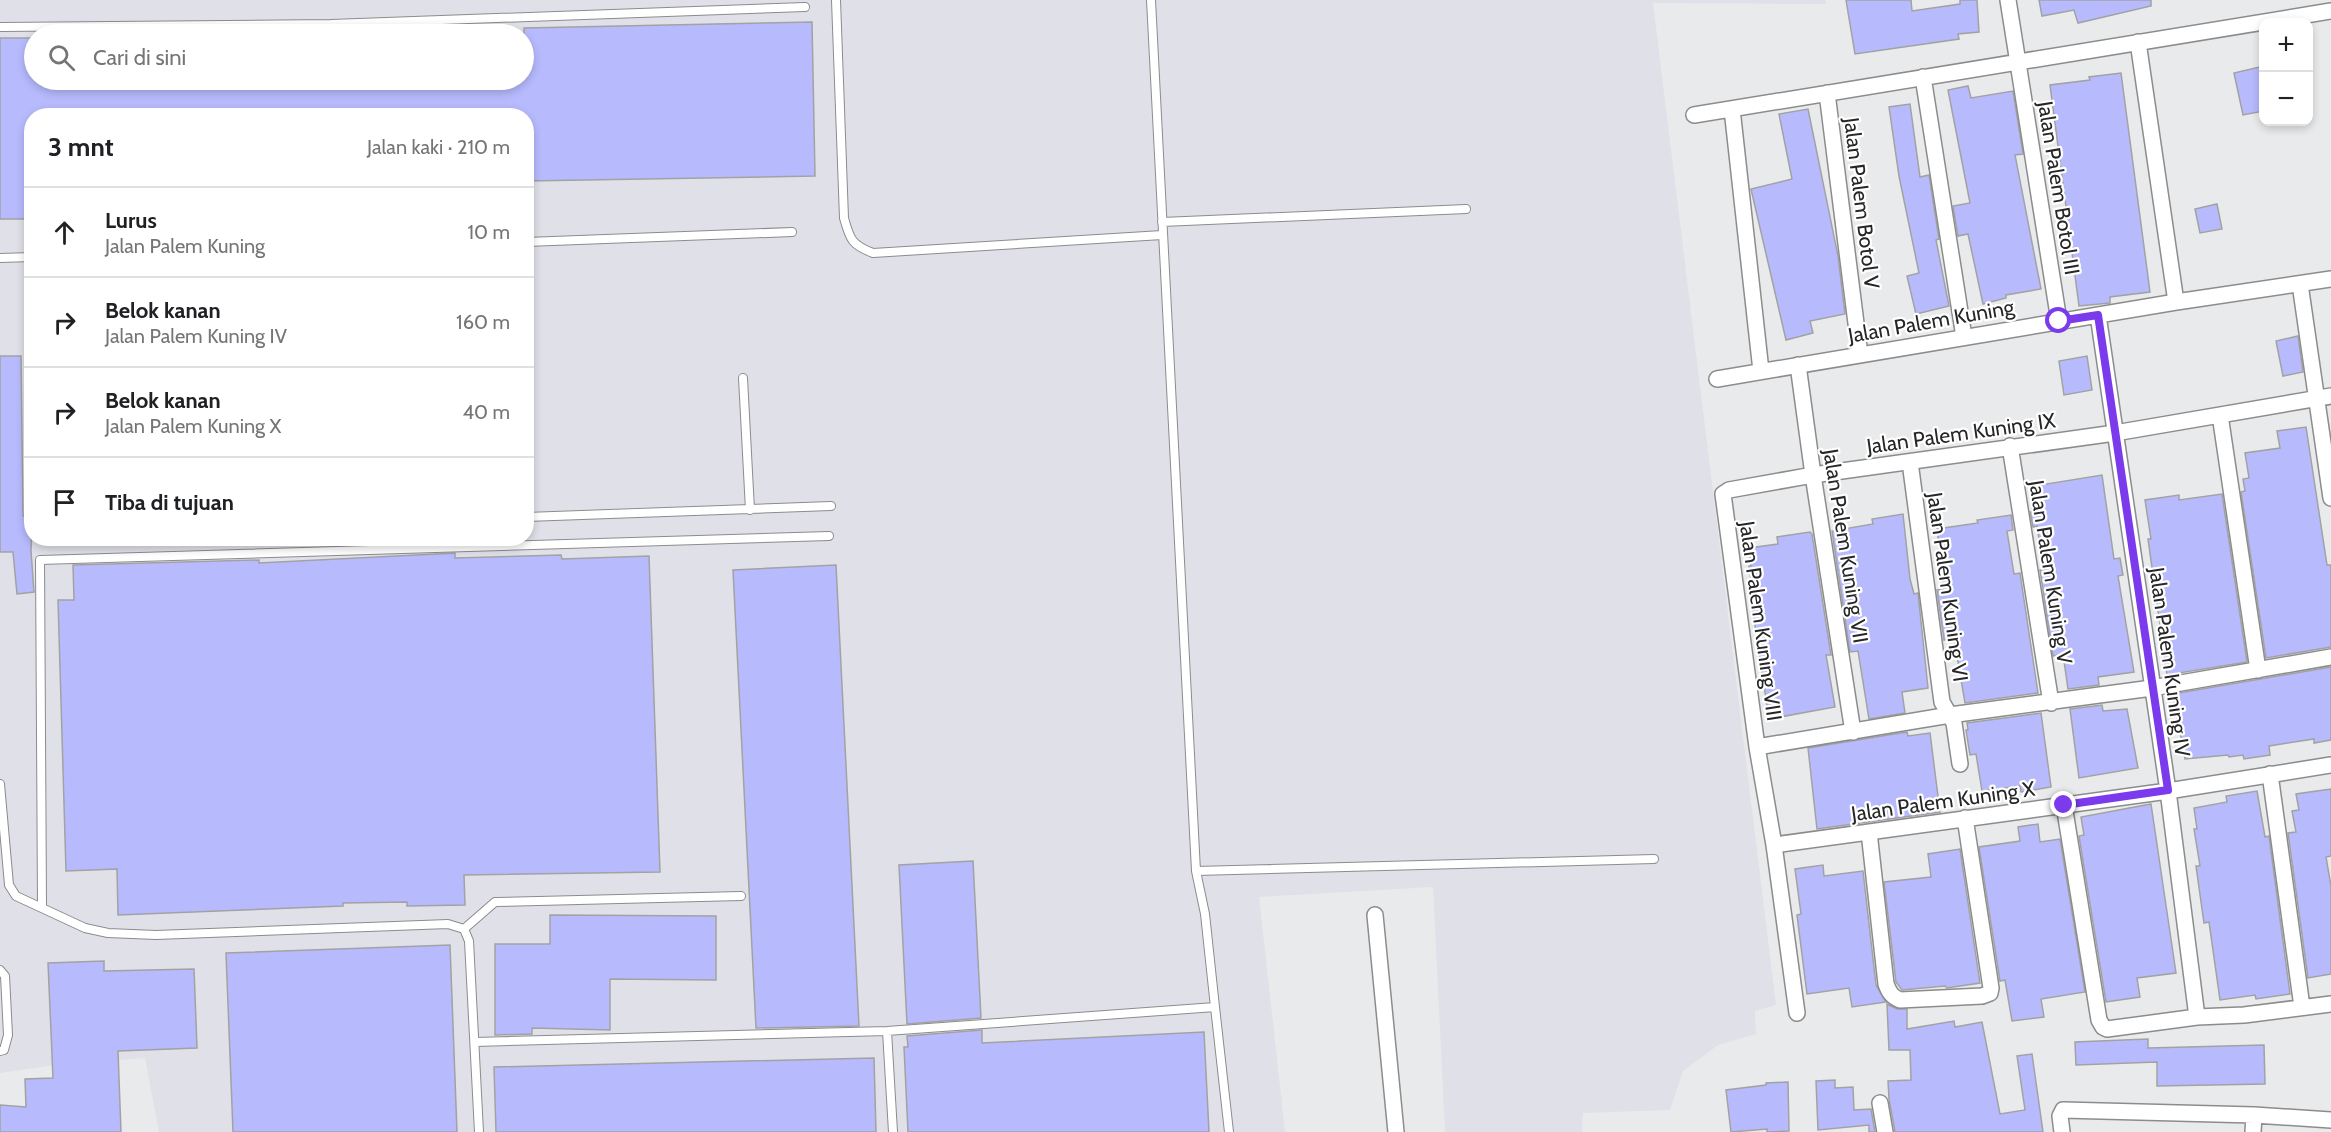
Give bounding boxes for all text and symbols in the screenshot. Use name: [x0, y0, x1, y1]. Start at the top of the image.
map controls: [2259, 18, 2313, 126]
button: +: [2259, 18, 2313, 72]
search box: [24, 24, 534, 90]
icon: search: [45, 41, 78, 74]
text: Cari di sini: [93, 44, 186, 71]
button: −: [2259, 72, 2313, 126]
street label: Jalan Palem Botol III: [2033, 98, 2085, 277]
street label: Jalan Palem Botol V: [1839, 115, 1885, 290]
text: 3 mnt: [48, 131, 114, 163]
text: Jalan kaki · 210 m: [367, 135, 510, 159]
text: Lurus: [105, 207, 157, 234]
icon: ahead: [48, 216, 81, 249]
text: 10 m: [467, 220, 510, 244]
text: Jalan Palem Kuning: [105, 234, 265, 258]
street label: Jalan Palem Kuning: [1845, 294, 2016, 348]
text: Belok kanan: [105, 297, 221, 324]
icon: right: [48, 306, 81, 339]
route start: [2045, 307, 2071, 333]
text: 160 m: [456, 310, 510, 334]
text: Jalan Palem Kuning IV: [105, 324, 287, 348]
text: Belok kanan: [105, 387, 221, 414]
icon: right: [48, 396, 81, 429]
text: 40 m: [462, 400, 510, 424]
street label: Jalan Palem Kuning IX: [1864, 407, 2058, 459]
text: Jalan Palem Kuning X: [105, 414, 281, 438]
street label: Jalan Palem Kuning VII: [1818, 446, 1874, 645]
street label: Jalan Palem Kuning V: [2024, 477, 2078, 666]
icon: arrive: [48, 486, 81, 519]
text: Tiba di tujuan: [105, 489, 234, 516]
street label: Jalan Palem Kuning VI: [1922, 490, 1974, 683]
street label: Jalan Palem Kuning VIII: [1734, 518, 1787, 723]
street label: Jalan Palem Kuning IV: [2144, 565, 2196, 758]
street label: Jalan Palem Kuning X: [1849, 776, 2037, 826]
route end: [2050, 791, 2076, 817]

